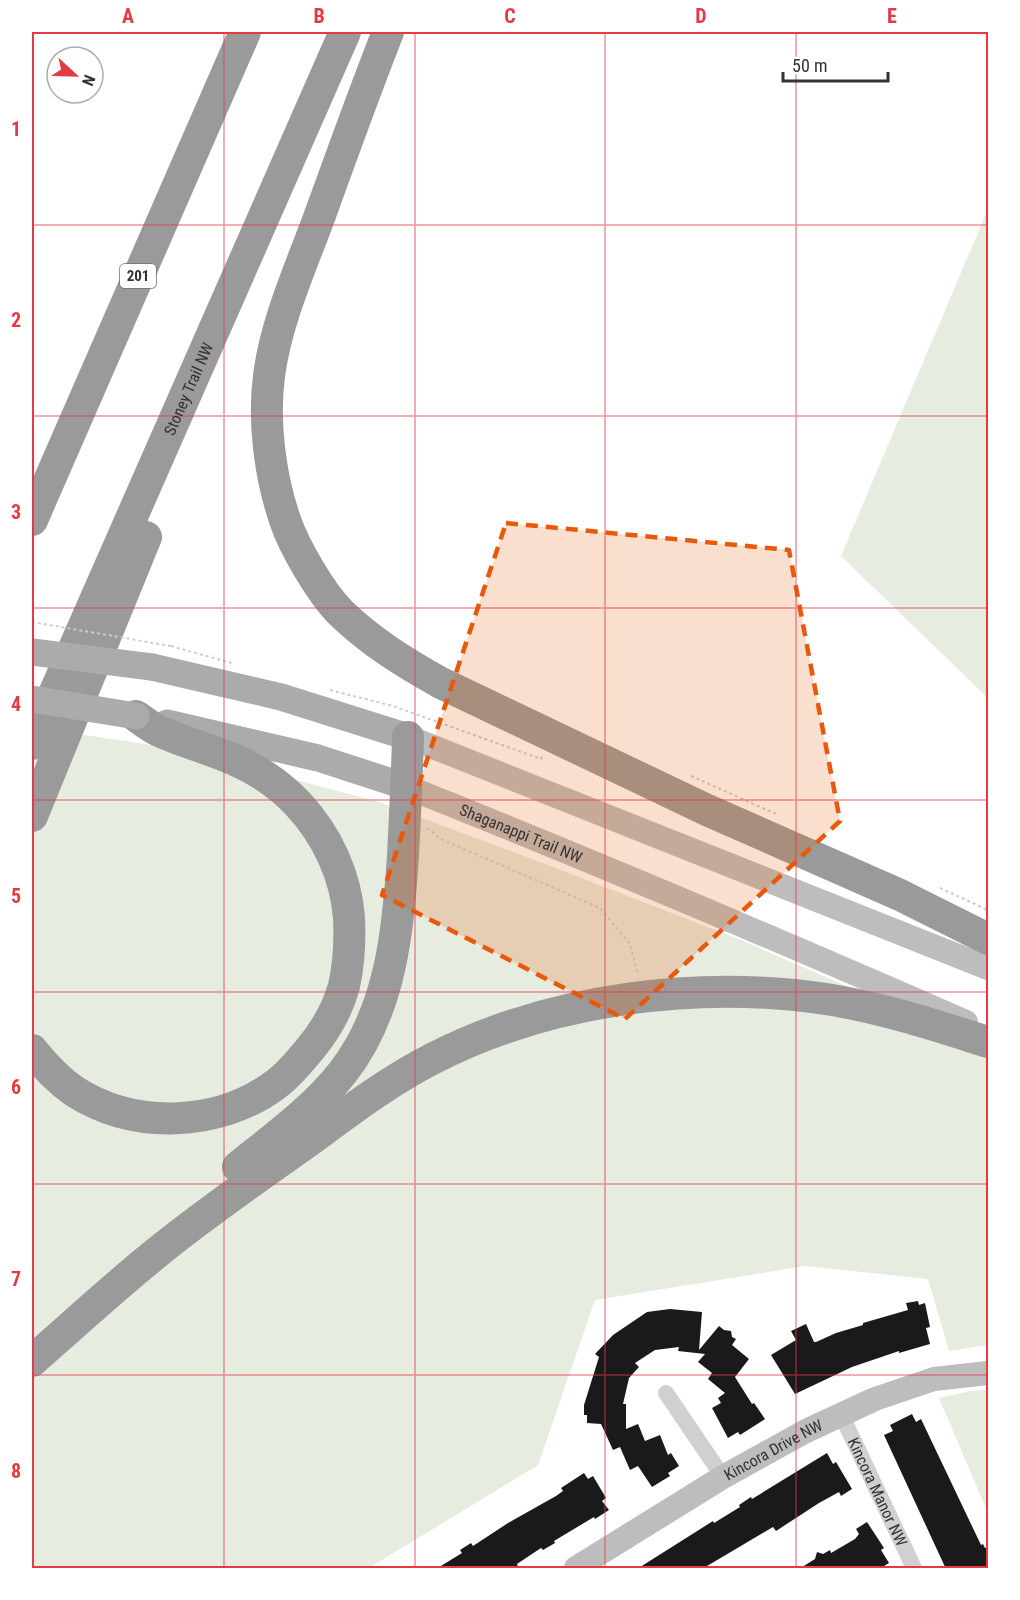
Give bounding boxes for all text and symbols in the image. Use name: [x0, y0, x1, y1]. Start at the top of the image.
text: A: [122, 4, 134, 28]
text: B: [313, 4, 325, 28]
text: C: [504, 4, 516, 28]
text: D: [695, 4, 707, 28]
text: E: [887, 4, 897, 28]
north arrow: [45, 45, 105, 105]
scale bar: [783, 45, 888, 83]
text: 50 m: [792, 55, 827, 76]
text: N: [78, 72, 99, 89]
text: 1: [11, 117, 21, 141]
road number: 201: [120, 264, 156, 288]
text: 2: [11, 308, 21, 332]
street label: Stoney Trail NW: [159, 340, 217, 438]
text: 3: [11, 500, 21, 524]
text: 4: [11, 692, 21, 716]
street label: Shaganappi Trail NW: [457, 800, 585, 867]
text: 5: [11, 884, 21, 908]
text: 6: [11, 1075, 21, 1099]
text: 7: [11, 1267, 21, 1291]
street label: Kincora Drive NW: [721, 1415, 825, 1484]
street label: Kincora Manor NW: [844, 1434, 912, 1549]
text: 8: [11, 1459, 21, 1483]

